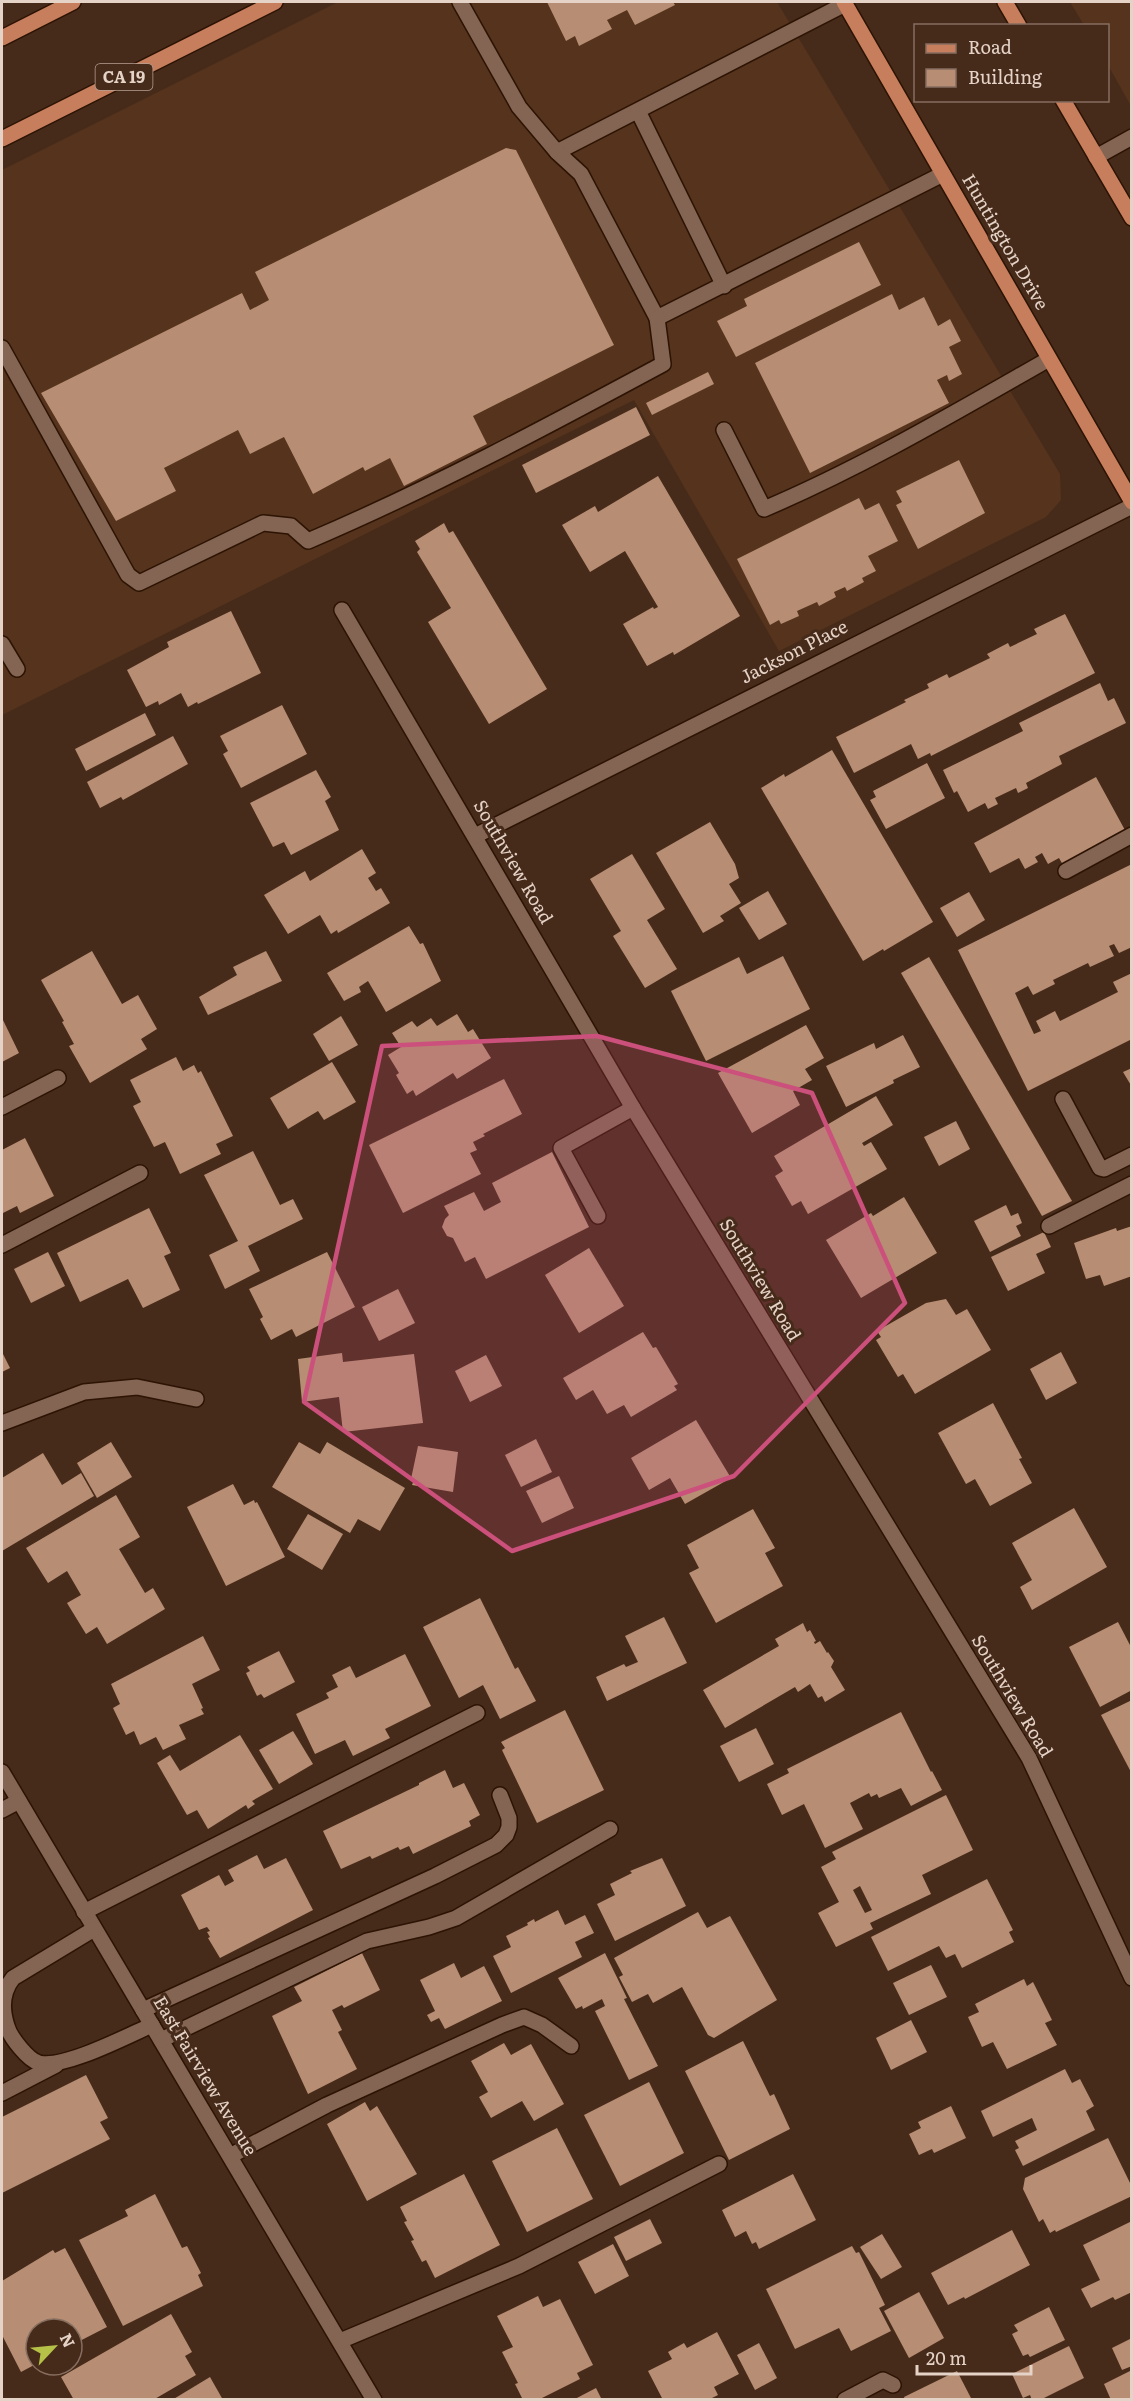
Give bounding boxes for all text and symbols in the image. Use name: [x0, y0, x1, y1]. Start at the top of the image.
legend: [914, 24, 1109, 102]
text: Road: [968, 33, 1012, 60]
text: Building: [968, 63, 1043, 90]
road number: CA 19: [96, 64, 152, 90]
street label: Huntington Drive: [956, 168, 1056, 314]
street label: Jackson Place: [735, 612, 852, 689]
street label: Southview Road: [468, 794, 561, 928]
street label: Southview Road: [714, 1213, 809, 1346]
street label: Southview Road: [966, 1629, 1061, 1762]
street label: East Fairview Avenue: [148, 1990, 265, 2160]
north arrow: [24, 2317, 84, 2377]
text: N: [55, 2329, 82, 2351]
scale bar: [917, 2338, 1031, 2376]
text: 20 m: [926, 2344, 967, 2371]

